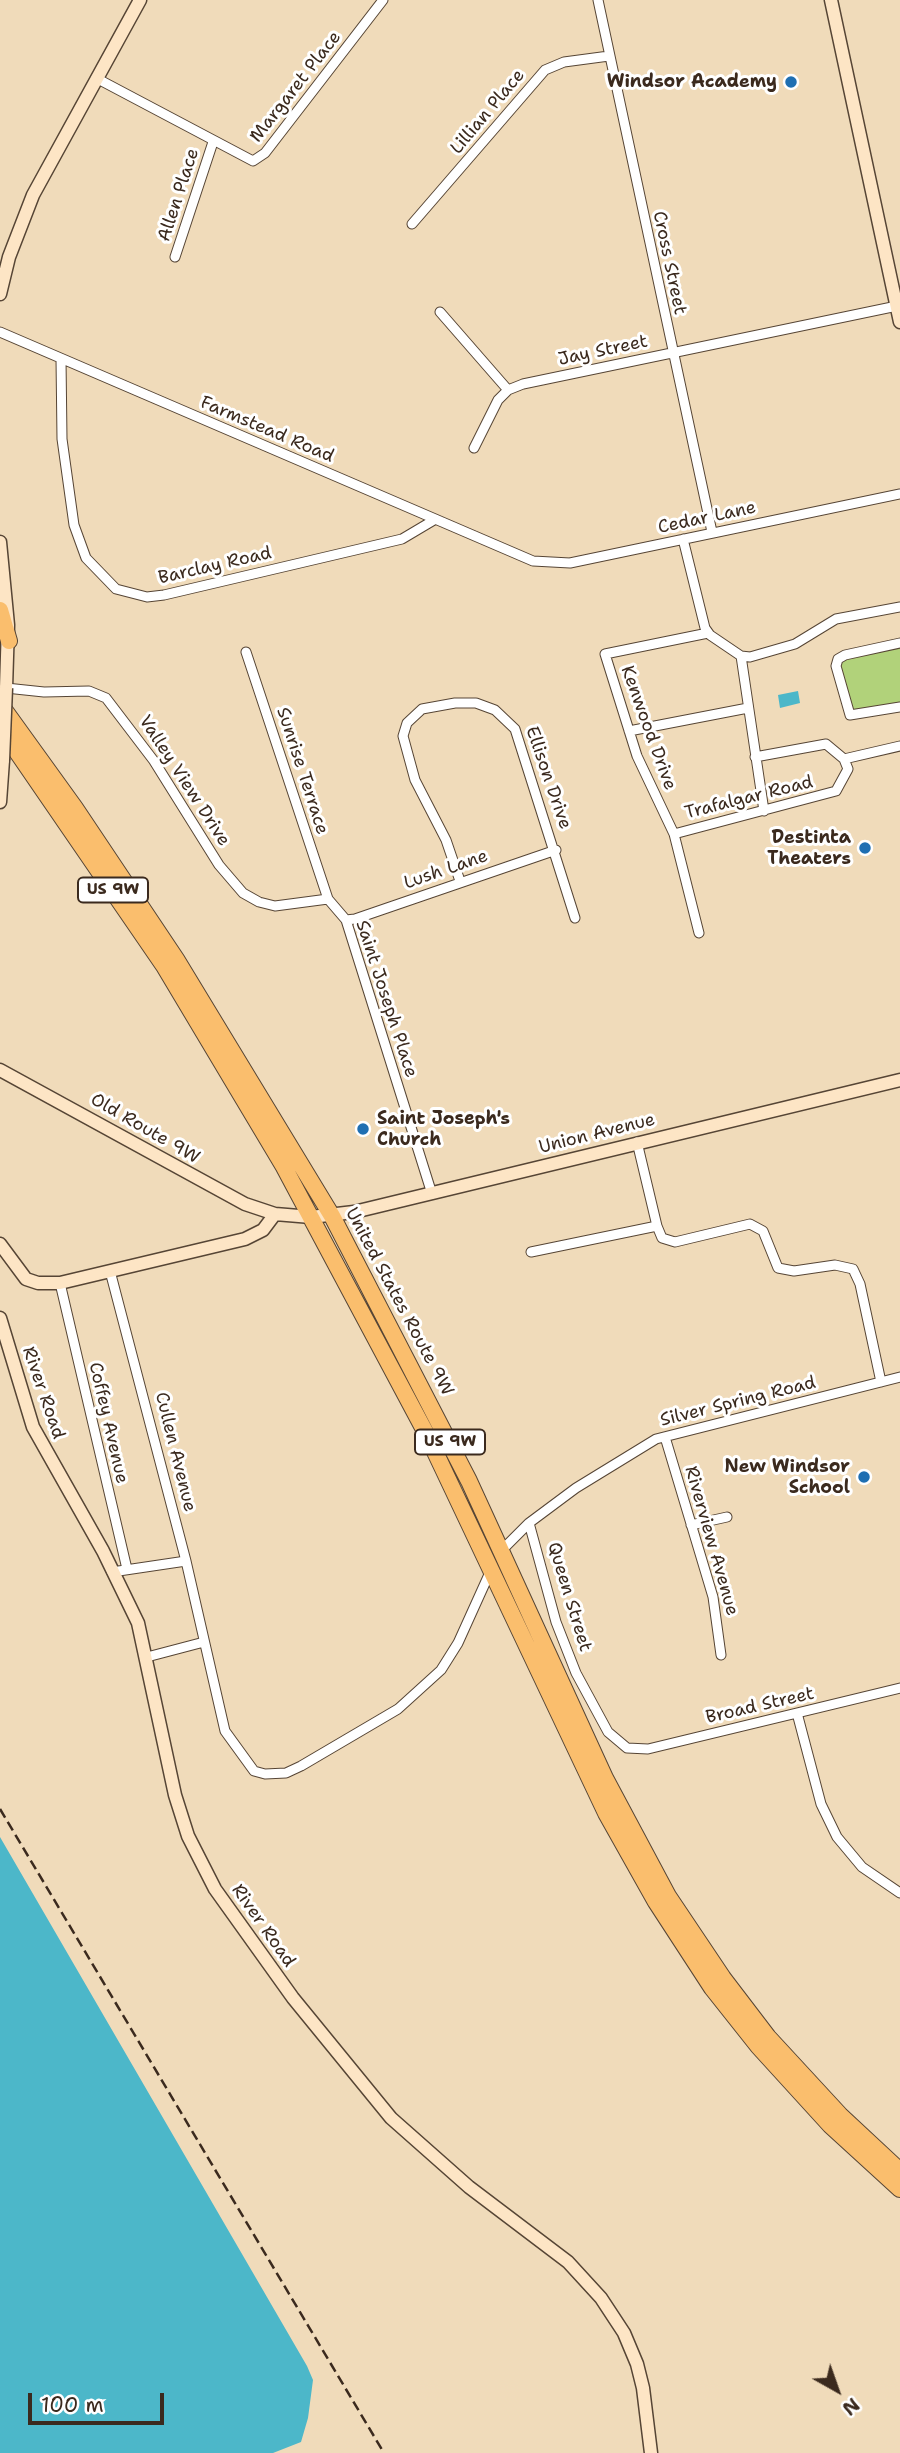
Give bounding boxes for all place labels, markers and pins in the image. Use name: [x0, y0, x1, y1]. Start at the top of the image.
place label: Windsor Academy: [607, 71, 777, 93]
marker: Windsor Academy: [783, 74, 799, 90]
place label: Destinta Theaters: [767, 827, 851, 870]
marker: Destinta Theaters: [857, 840, 873, 856]
place label: Saint Joseph's Church: [377, 1108, 510, 1150]
marker: Saint Joseph's Church: [355, 1121, 371, 1137]
place label: New Windsor School: [725, 1456, 850, 1498]
marker: New Windsor School: [856, 1469, 872, 1485]

